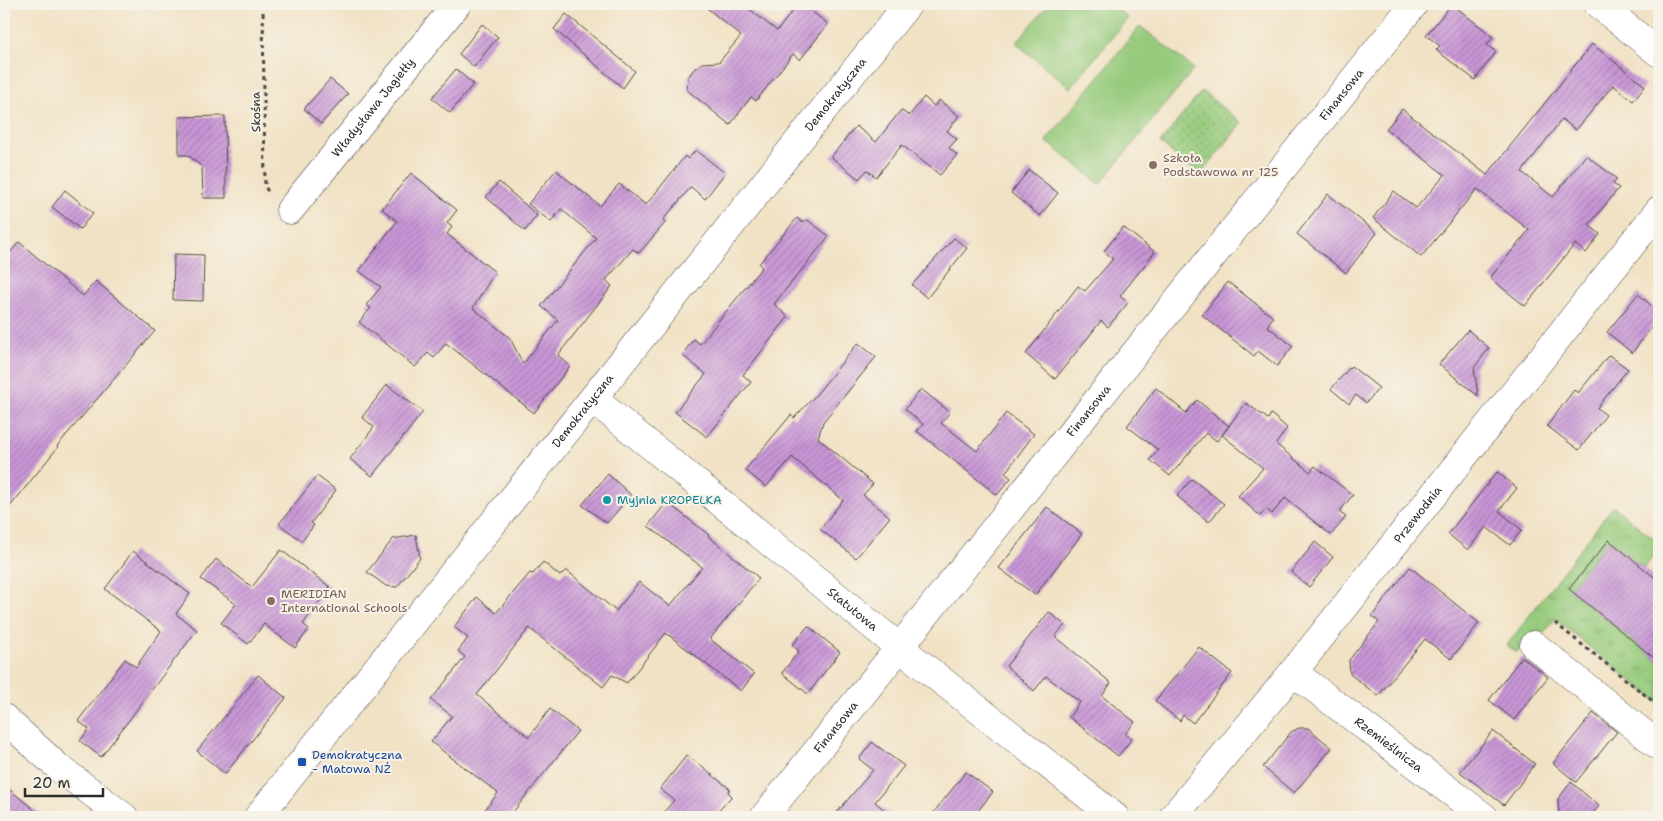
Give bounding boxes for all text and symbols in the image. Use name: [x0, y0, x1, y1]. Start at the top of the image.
street label: Władysława Jagiełły: [328, 54, 418, 160]
street label: Demokratyczna: [801, 54, 870, 135]
street label: Finansowa: [1316, 65, 1368, 124]
street label: Skośna: [248, 91, 264, 132]
place label: Szkoła Podstawowa nr 125: [1163, 150, 1278, 180]
marker: Szkoła Podstawowa nr 125: [1147, 159, 1159, 171]
street label: Demokratyczna: [548, 370, 617, 451]
street label: Finansowa: [1063, 381, 1115, 440]
street label: Przewodnia: [1390, 482, 1446, 546]
place label: Myjnia KROPELKA: [617, 492, 722, 508]
marker: Myjnia KROPELKA: [601, 494, 613, 506]
street label: Statutowa: [824, 584, 881, 635]
place label: MERIDIAN International Schools: [281, 586, 408, 616]
marker: MERIDIAN International Schools: [265, 595, 277, 607]
street label: Finansowa: [810, 697, 862, 757]
street label: Rzemieślnicza: [1351, 713, 1426, 776]
place label: Demokratyczna - Matowa NŻ: [312, 747, 403, 777]
marker: Demokratyczna - Matowa NŻ: [296, 756, 308, 768]
scale bar: [25, 766, 102, 798]
text: 20 m: [32, 773, 71, 793]

